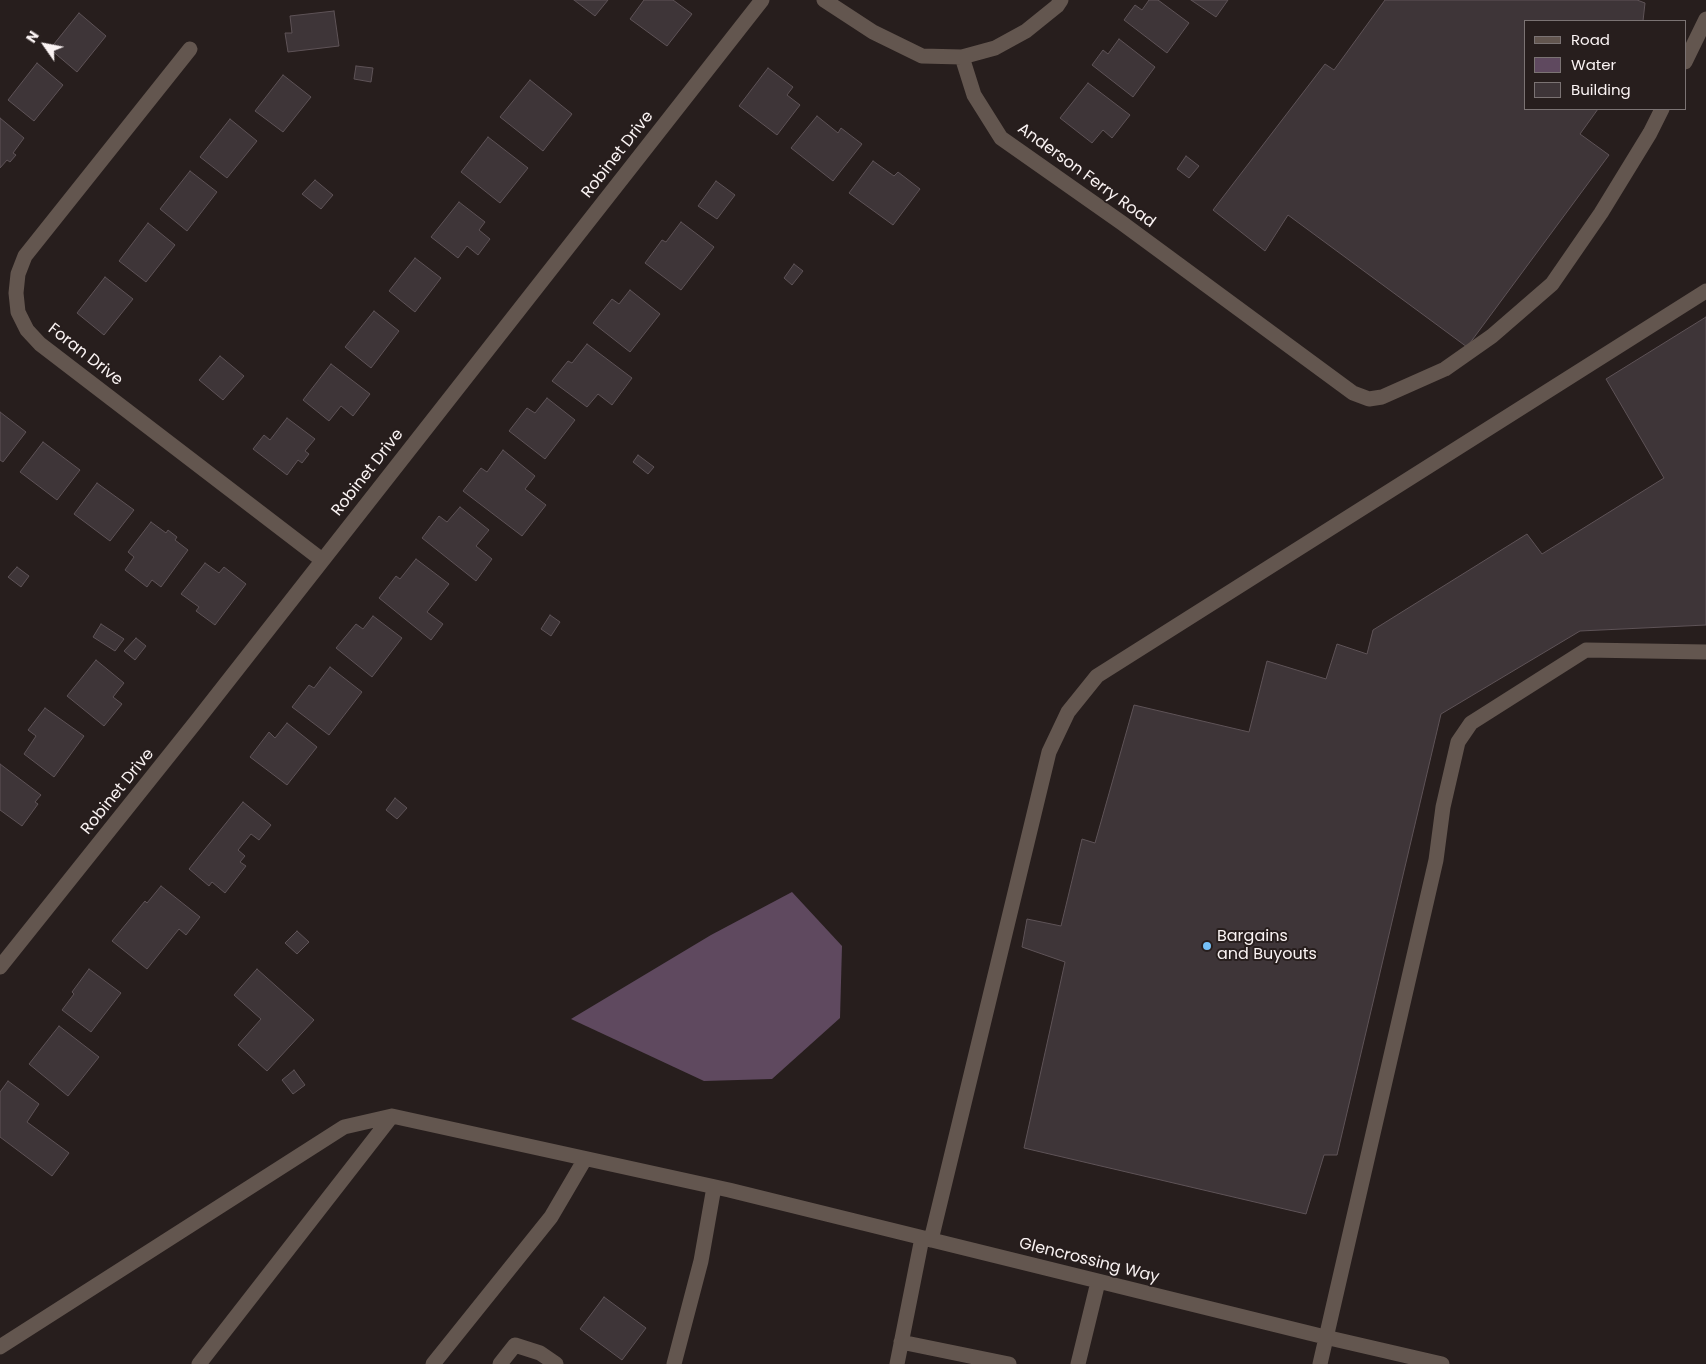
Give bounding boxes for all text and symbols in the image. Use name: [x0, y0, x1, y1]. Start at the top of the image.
north arrow: [20, 20, 70, 70]
legend: [1524, 20, 1686, 110]
text: N: [21, 27, 44, 47]
text: Road: [1571, 29, 1610, 50]
text: Water: [1571, 54, 1616, 75]
text: Building: [1571, 79, 1631, 100]
street label: Robinet Drive: [578, 108, 658, 202]
street label: Anderson Ferry Road: [1013, 120, 1159, 232]
street label: Foran Drive: [44, 320, 126, 390]
street label: Robinet Drive: [328, 426, 408, 520]
street label: Robinet Drive: [77, 745, 159, 839]
place label: Bargains and Buyouts: [1217, 927, 1317, 965]
marker: Bargains and Buyouts: [1201, 940, 1213, 952]
street label: Glencrossing Way: [1017, 1234, 1161, 1288]

